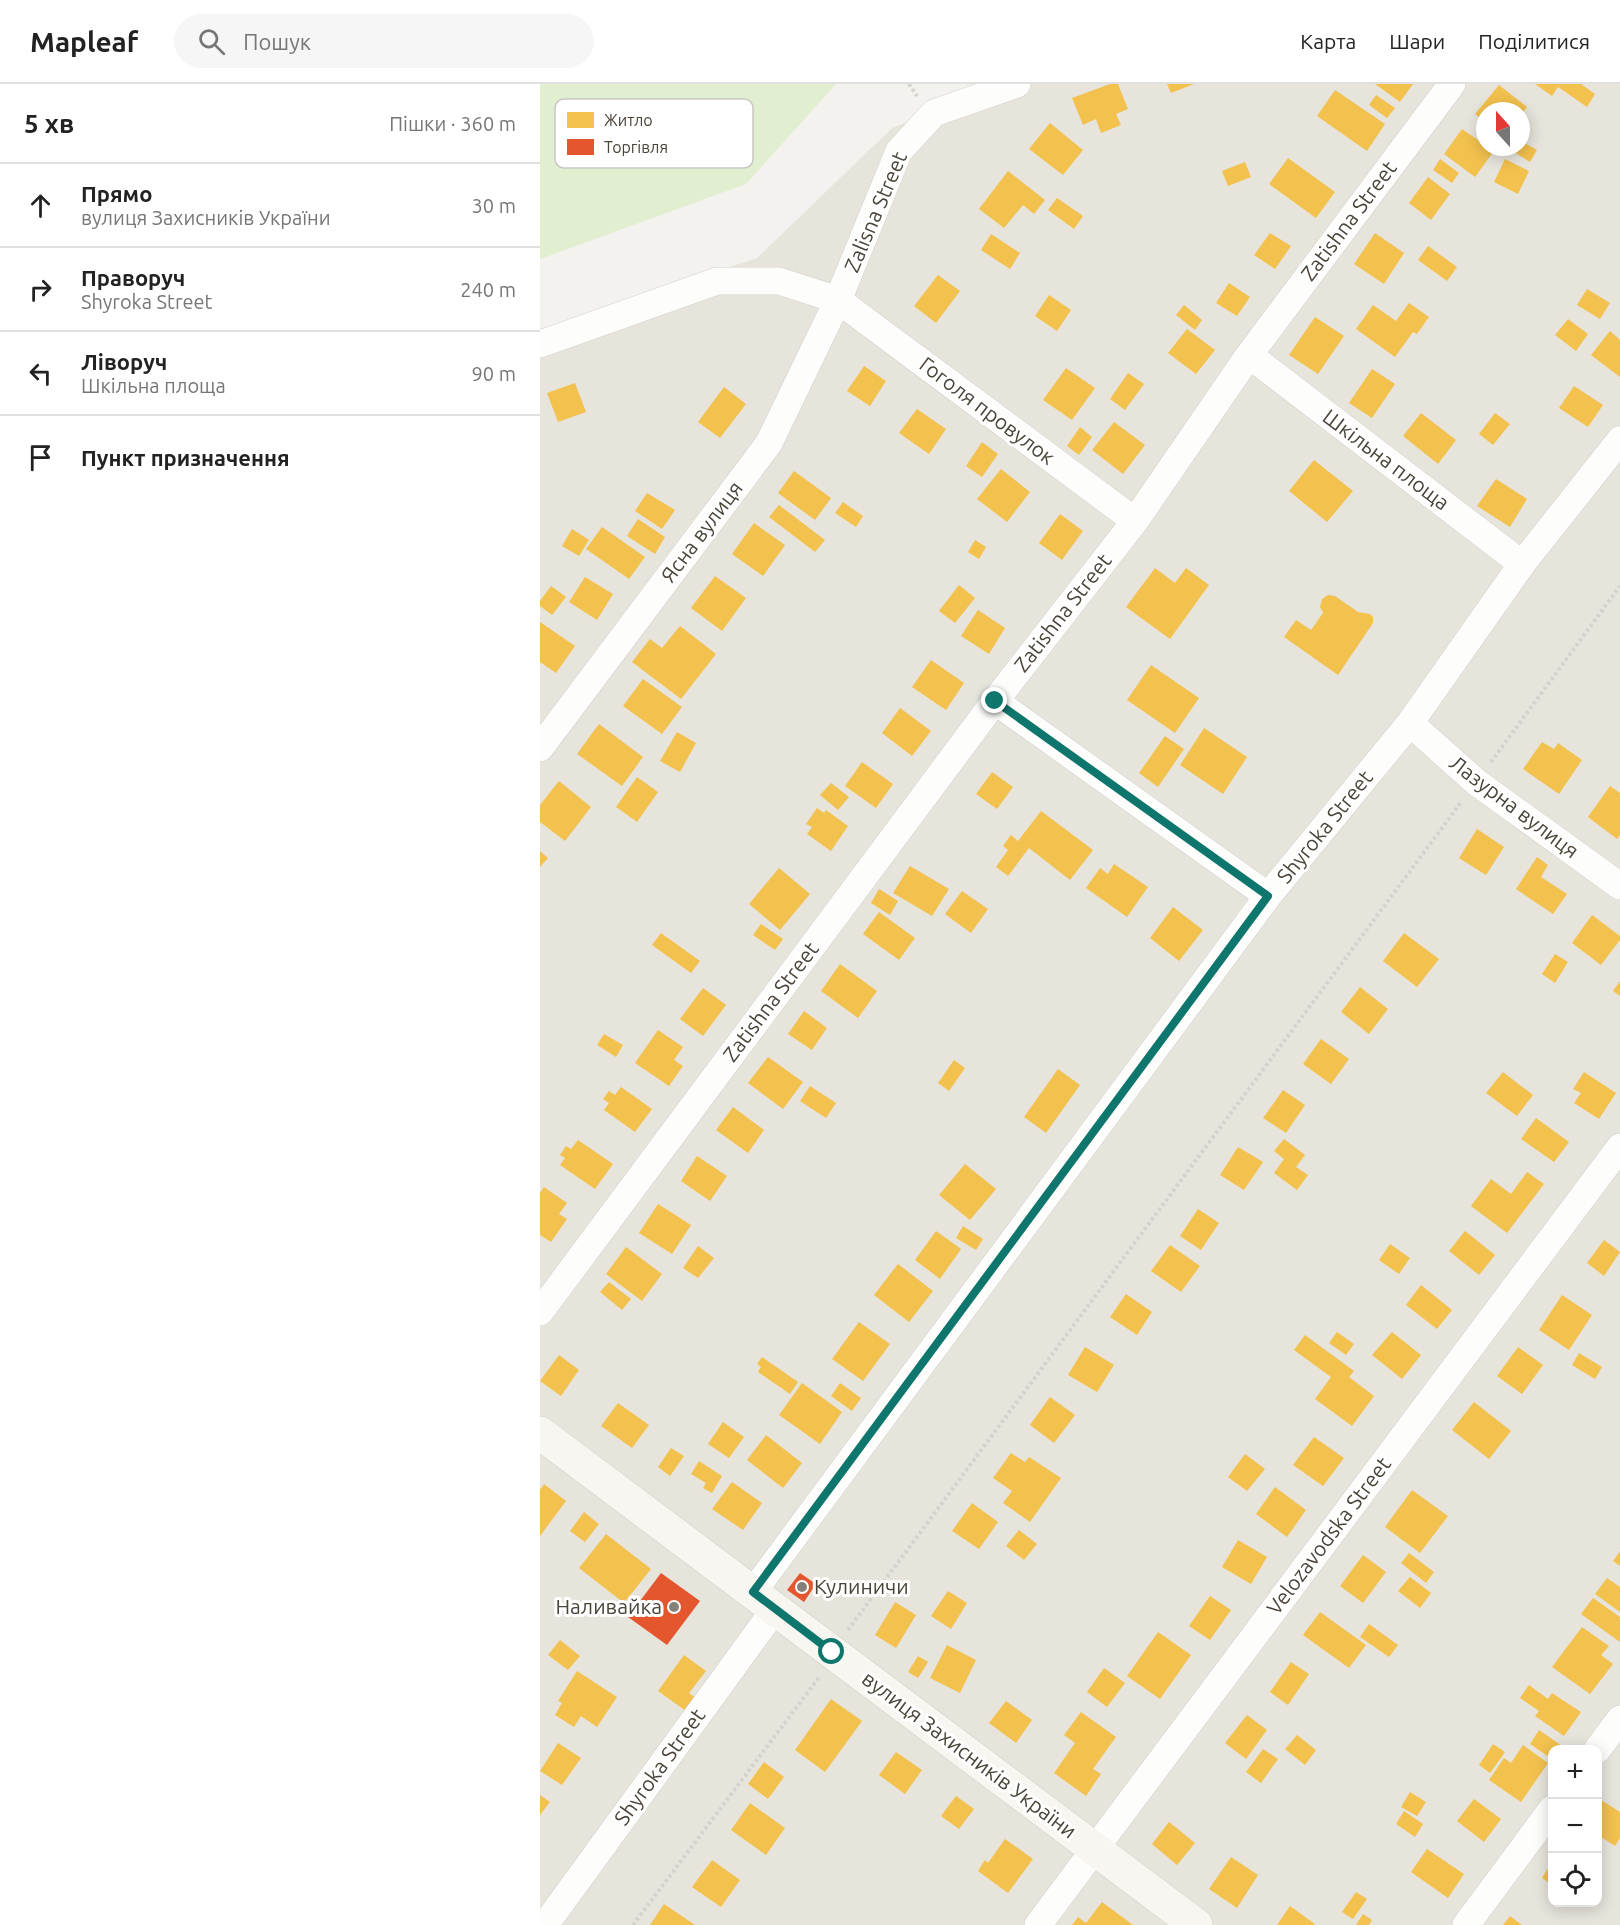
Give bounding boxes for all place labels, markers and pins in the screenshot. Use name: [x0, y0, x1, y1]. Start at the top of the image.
place label: Кулиничи: [814, 1574, 909, 1598]
marker: Кулиничи: [795, 1580, 809, 1594]
place label: Наливайка: [555, 1594, 662, 1618]
marker: Наливайка: [667, 1600, 681, 1614]

